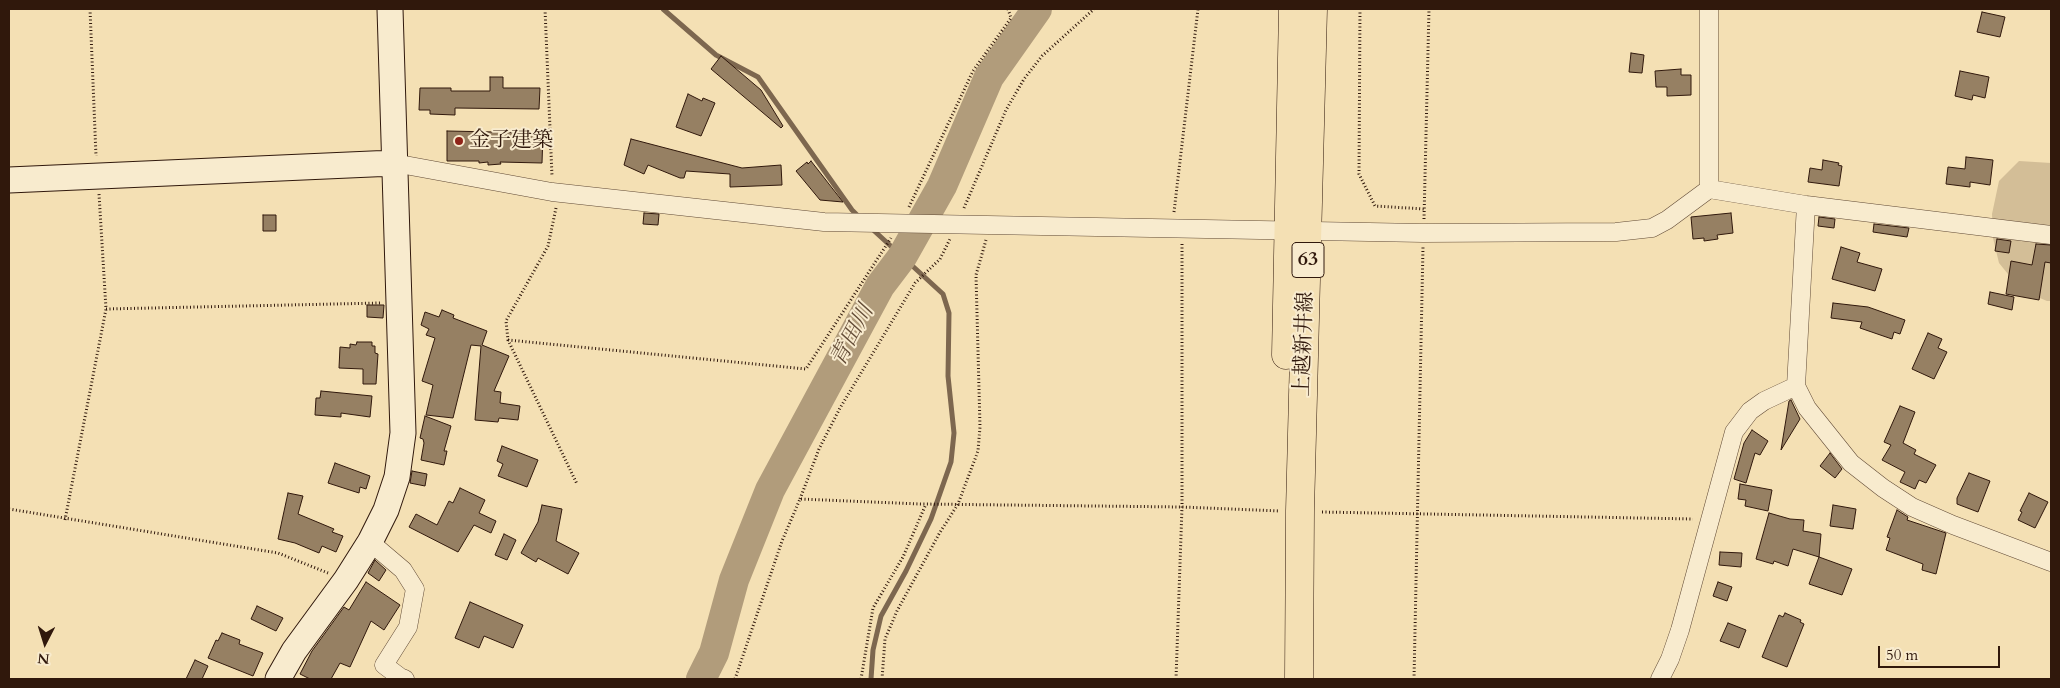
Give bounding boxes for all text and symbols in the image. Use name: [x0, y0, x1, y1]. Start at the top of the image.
place label: 金子建築: [469, 128, 553, 154]
marker: 金子建築: [453, 135, 465, 147]
road number: 63: [1292, 242, 1324, 278]
street label: 上越新井線: [1291, 291, 1319, 397]
water label: 青田川: [826, 301, 880, 371]
north arrow: [20, 618, 70, 668]
scale bar: [1880, 636, 2002, 668]
text: 50 m: [1886, 645, 1918, 665]
text: N: [37, 648, 51, 668]

